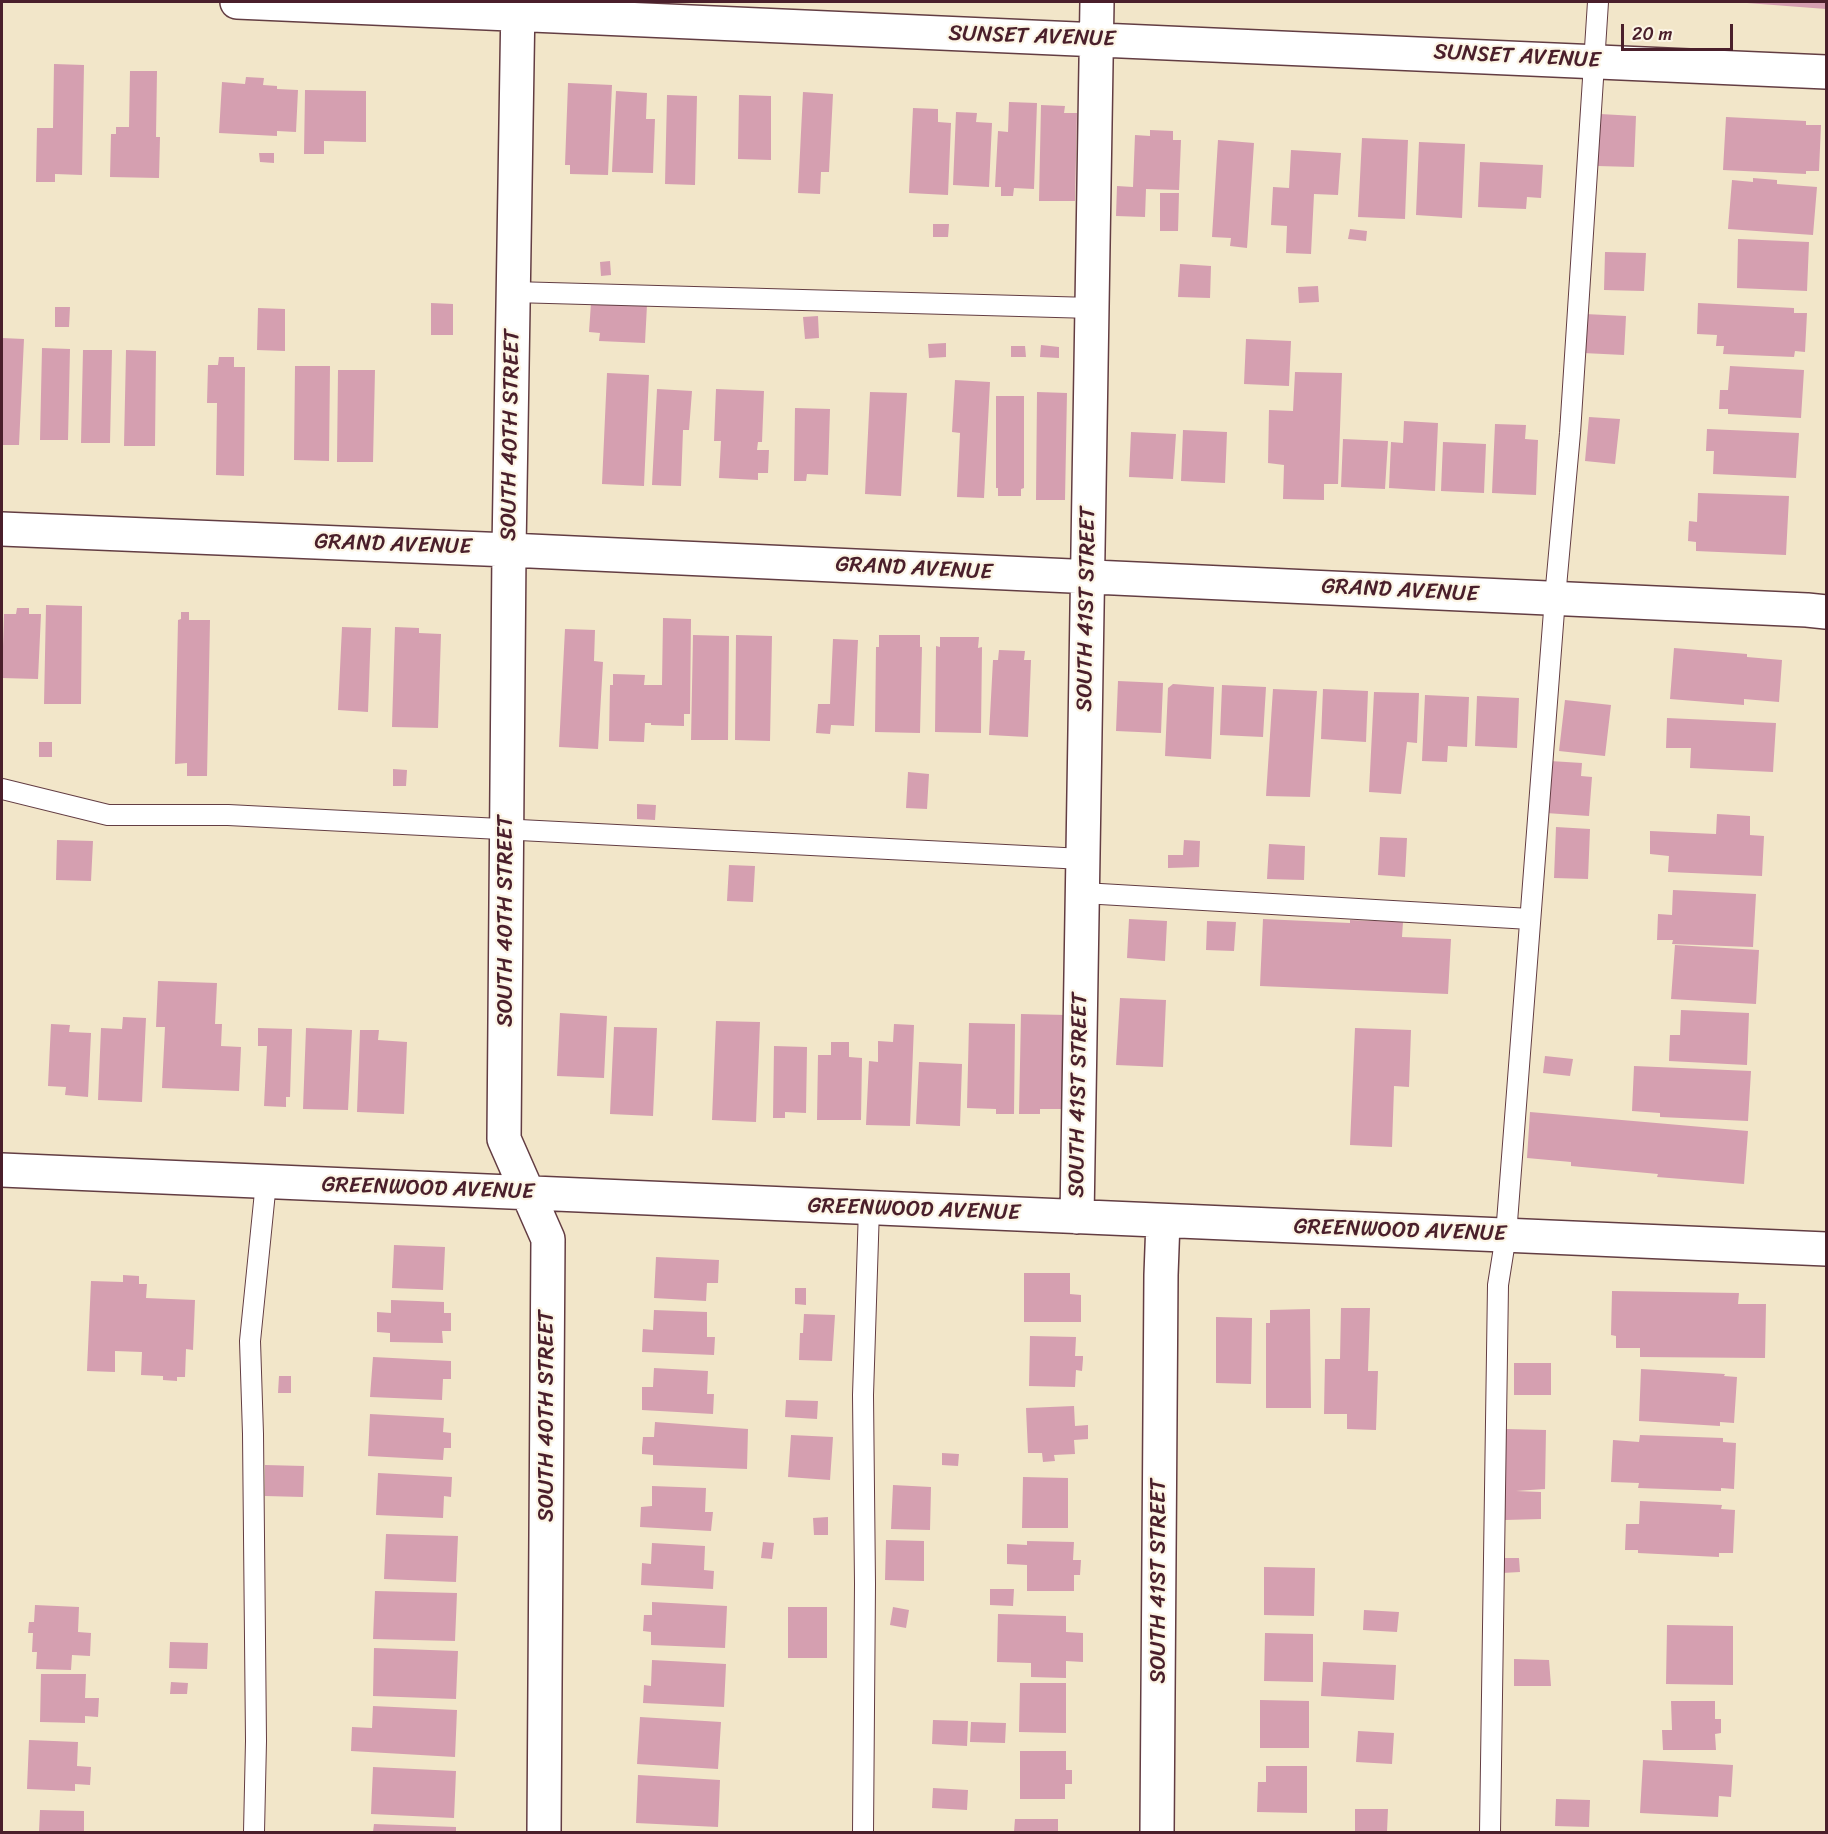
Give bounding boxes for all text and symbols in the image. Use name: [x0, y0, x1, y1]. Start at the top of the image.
scale bar: [1624, 12, 1736, 50]
text: 20 m: [1632, 18, 1672, 50]
street label: SUNSET AVENUE: [948, 21, 1116, 53]
street label: SUNSET AVENUE: [1433, 39, 1601, 75]
street label: SOUTH 40TH STREET: [496, 329, 526, 541]
street label: SOUTH 41ST STREET: [1072, 506, 1102, 712]
street label: GRAND AVENUE: [314, 529, 472, 561]
street label: GRAND AVENUE: [835, 552, 993, 586]
street label: GRAND AVENUE: [1321, 574, 1479, 608]
street label: SOUTH 40TH STREET: [493, 815, 519, 1027]
street label: SOUTH 41ST STREET: [1064, 992, 1094, 1198]
street label: GREENWOOD AVENUE: [321, 1172, 535, 1206]
street label: GREENWOOD AVENUE: [807, 1193, 1021, 1227]
street label: GREENWOOD AVENUE: [1293, 1214, 1507, 1248]
street label: SOUTH 40TH STREET: [534, 1310, 560, 1522]
street label: SOUTH 41ST STREET: [1146, 1478, 1172, 1684]

